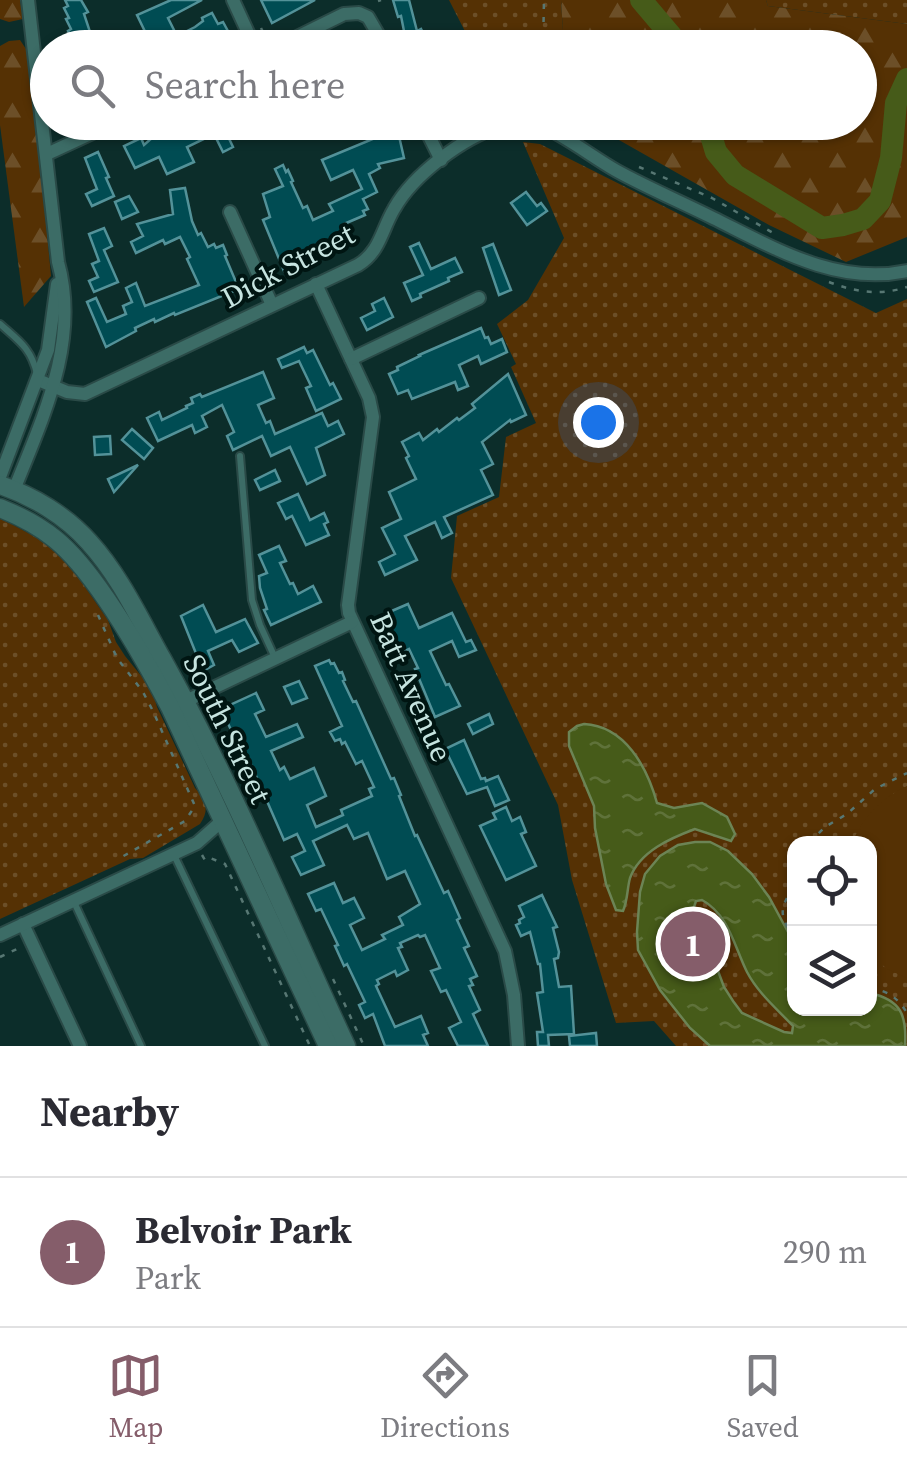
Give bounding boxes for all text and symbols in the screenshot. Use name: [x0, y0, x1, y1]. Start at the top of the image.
search box: [30, 30, 877, 140]
icon: search: [65, 58, 120, 113]
text: Search here: [145, 59, 345, 111]
street label: Dick Street: [214, 213, 362, 318]
your location: [573, 397, 624, 448]
street label: Batt Avenue: [360, 606, 463, 768]
street label: South Street: [174, 647, 281, 810]
map controls: [787, 836, 877, 1016]
button: locate: [787, 836, 877, 926]
pin: 1: [660, 906, 726, 982]
button: layers: [787, 926, 877, 1016]
text: Nearby: [40, 1082, 179, 1140]
text: Belvoir Park: [135, 1204, 352, 1256]
text: 1: [64, 1230, 81, 1274]
text: 290 m: [783, 1230, 867, 1274]
text: Park: [135, 1256, 201, 1300]
tab: Map: [108, 1348, 163, 1446]
tab: Directions: [380, 1348, 510, 1446]
tab: Saved: [727, 1348, 799, 1446]

